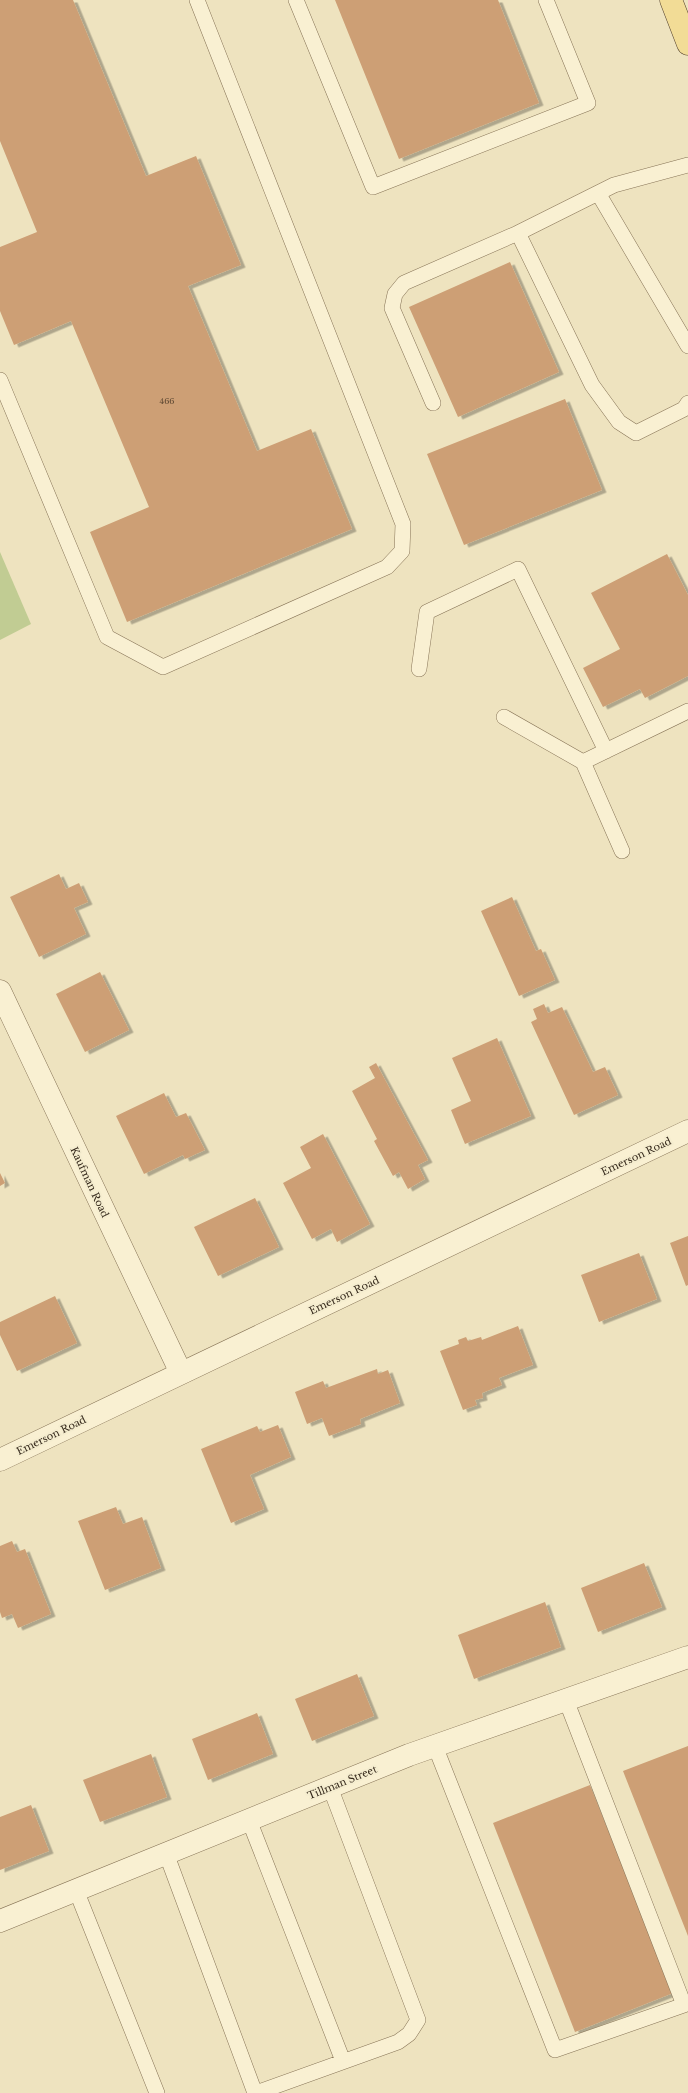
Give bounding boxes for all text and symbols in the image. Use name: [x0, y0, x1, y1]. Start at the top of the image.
house number: 466: [160, 396, 174, 406]
street label: Emerson Road: [599, 1134, 674, 1178]
street label: Kaufman Road: [67, 1145, 112, 1220]
street label: Emerson Road: [307, 1273, 382, 1317]
street label: Emerson Road: [14, 1413, 88, 1458]
street label: Tillman Street: [306, 1763, 379, 1802]

